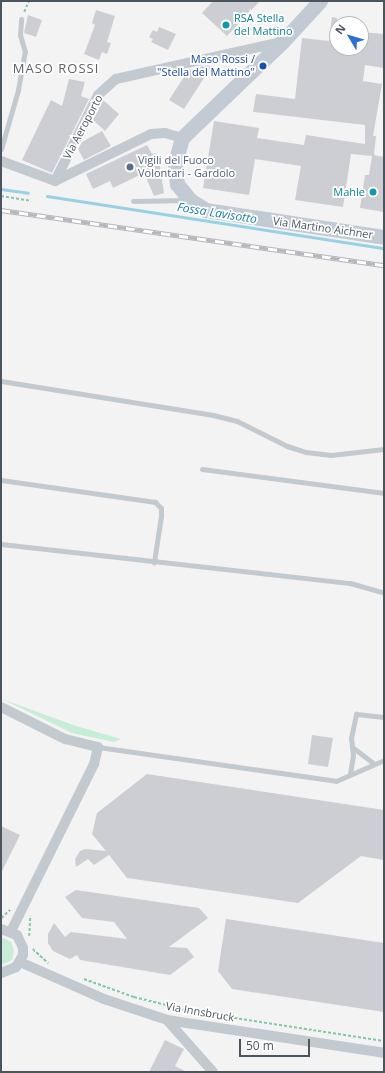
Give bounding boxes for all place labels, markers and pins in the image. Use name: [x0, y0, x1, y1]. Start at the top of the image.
place label: RSA Stella del Mattino: [234, 12, 293, 38]
marker: RSA Stella del Mattino: [221, 20, 231, 30]
place label: Maso Rossi / "Stella del Mattino": [157, 53, 255, 79]
marker: Maso Rossi / "Stella del Mattino": [258, 61, 268, 71]
place label: Vigili del Fuoco Volontari - Gardolo: [138, 154, 235, 180]
marker: Vigili del Fuoco Volontari - Gardolo: [125, 162, 135, 172]
place label: Mahle: [333, 185, 365, 199]
marker: Mahle: [368, 187, 378, 197]

